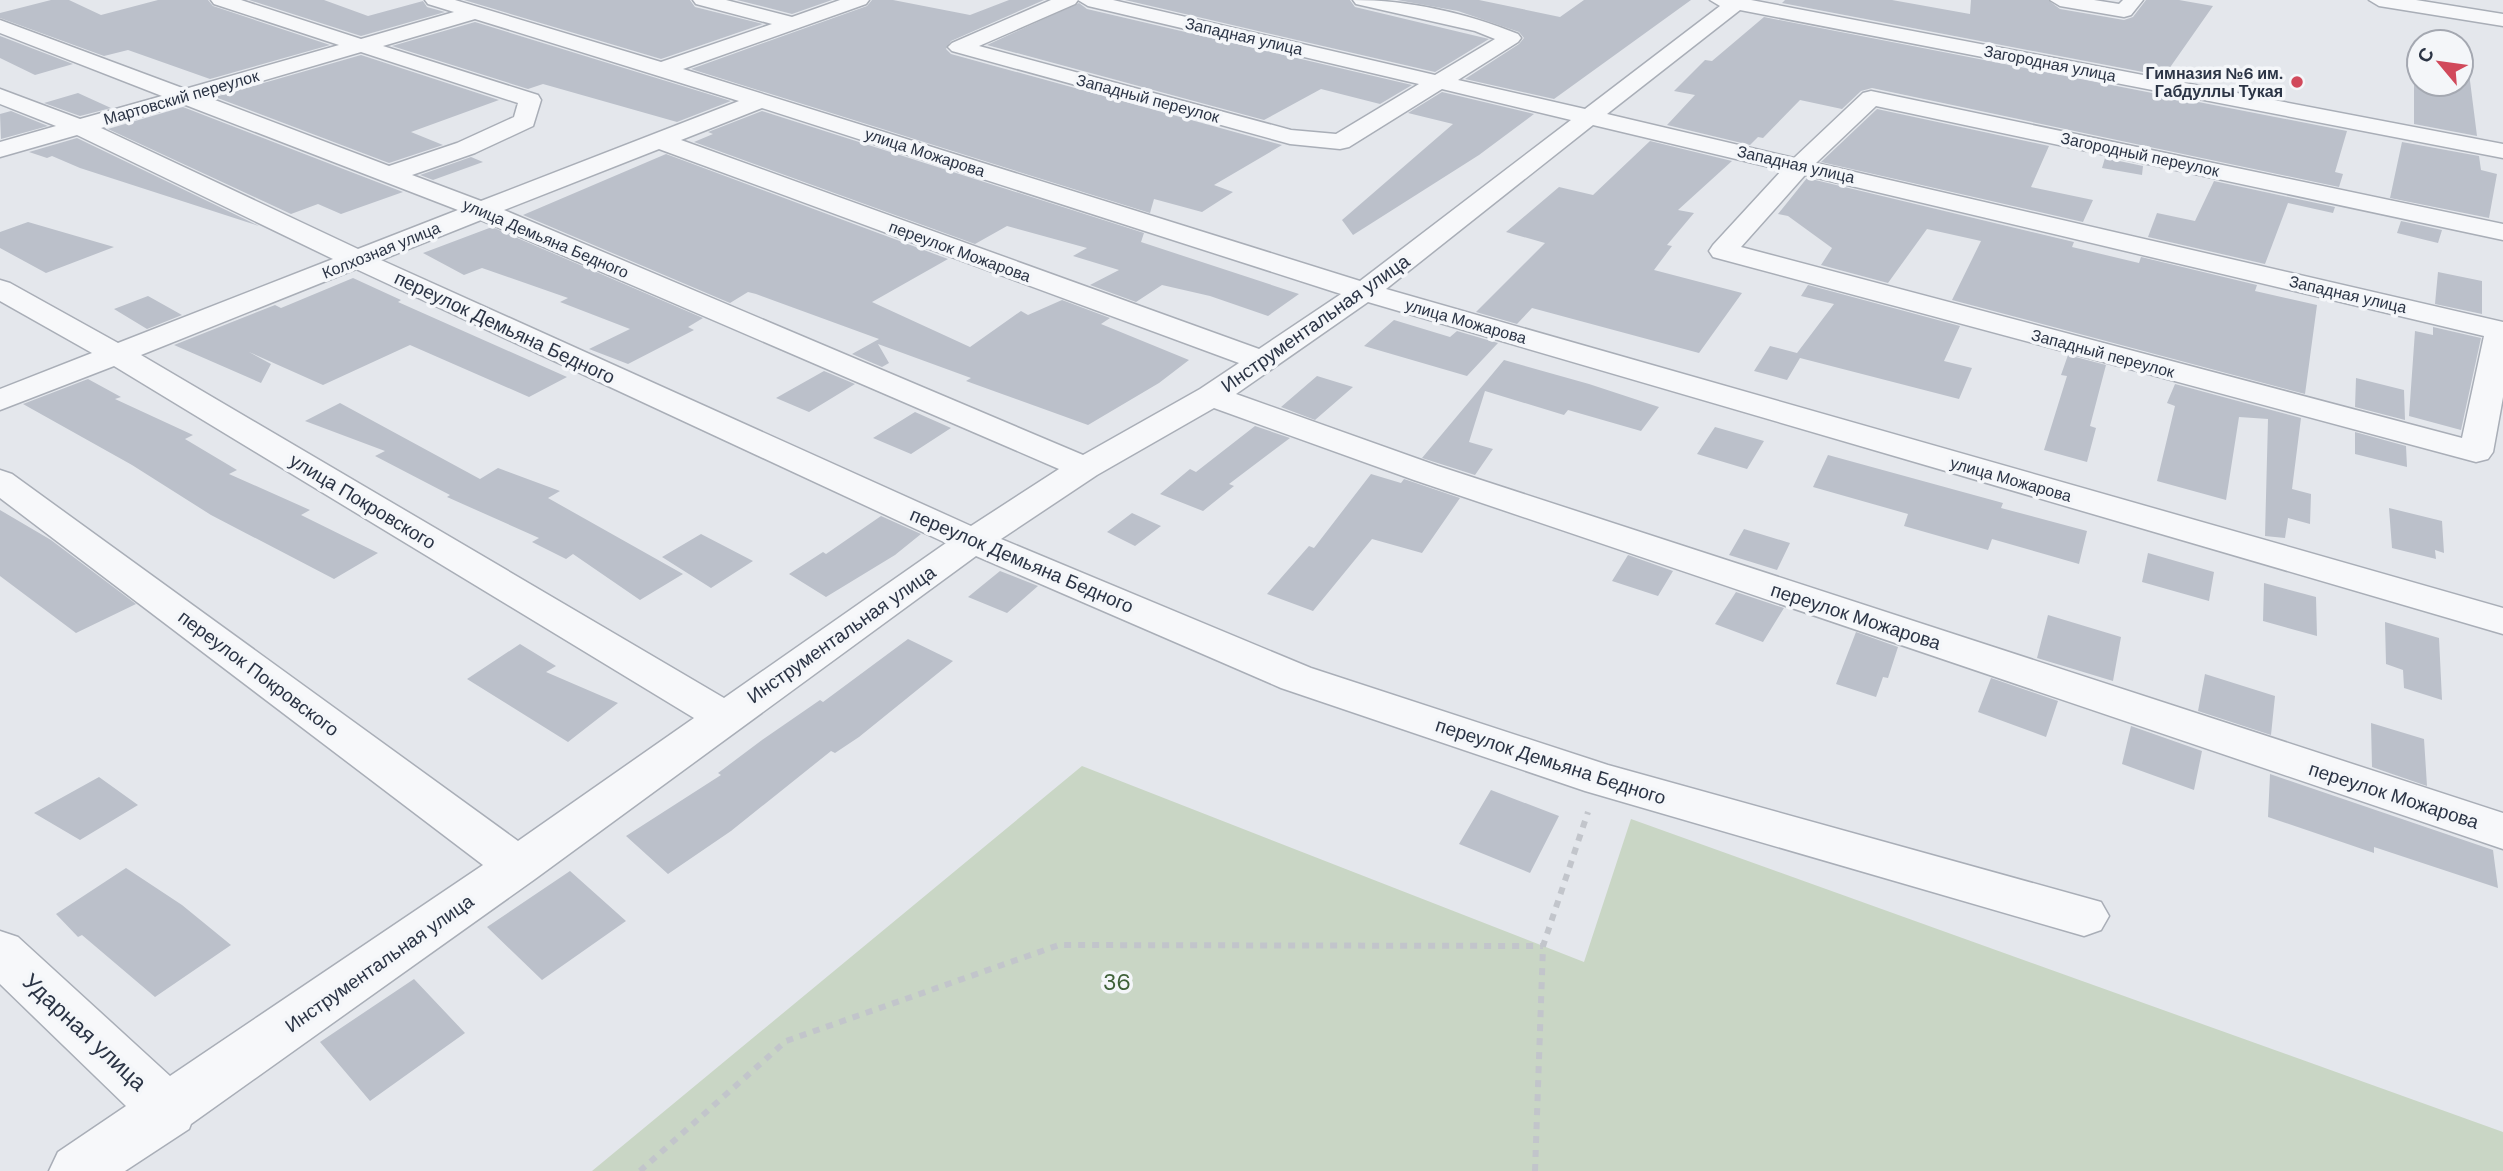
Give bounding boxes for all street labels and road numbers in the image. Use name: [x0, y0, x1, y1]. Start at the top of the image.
street label: Западная улица: [1183, 13, 1305, 60]
street label: Загородная улица: [1982, 40, 2118, 87]
street label: Мартовский переулок: [101, 65, 262, 130]
street label: Западный переулок: [1074, 69, 1223, 128]
street label: улица Можарова: [862, 123, 988, 182]
street label: Загородный переулок: [2059, 127, 2222, 182]
street label: Западная улица: [1735, 141, 1857, 188]
street label: улица Демьяна Бедного: [460, 194, 632, 283]
street label: переулок Можарова: [886, 216, 1034, 287]
street label: Колхозная улица: [319, 217, 443, 284]
street label: Инструментальная улица: [1216, 248, 1415, 398]
street label: переулок Демьяна Бедного: [390, 265, 619, 390]
street label: Западная улица: [2287, 271, 2409, 318]
street label: улица Можарова: [1403, 294, 1529, 349]
street label: Западный переулок: [2029, 324, 2178, 383]
street label: улица Покровского: [285, 448, 441, 555]
street label: улица Можарова: [1948, 452, 2074, 507]
street label: переулок Демьяна Бедного: [906, 502, 1137, 619]
street label: Инструментальная улица: [742, 559, 941, 709]
street label: переулок Можарова: [1768, 577, 1944, 656]
street label: переулок Покровского: [173, 605, 344, 742]
street label: переулок Демьяна Бедного: [1433, 712, 1669, 811]
street label: переулок Можарова: [2306, 756, 2482, 835]
street label: Инструментальная улица: [280, 888, 479, 1038]
street label: Ударная улица: [17, 967, 154, 1097]

